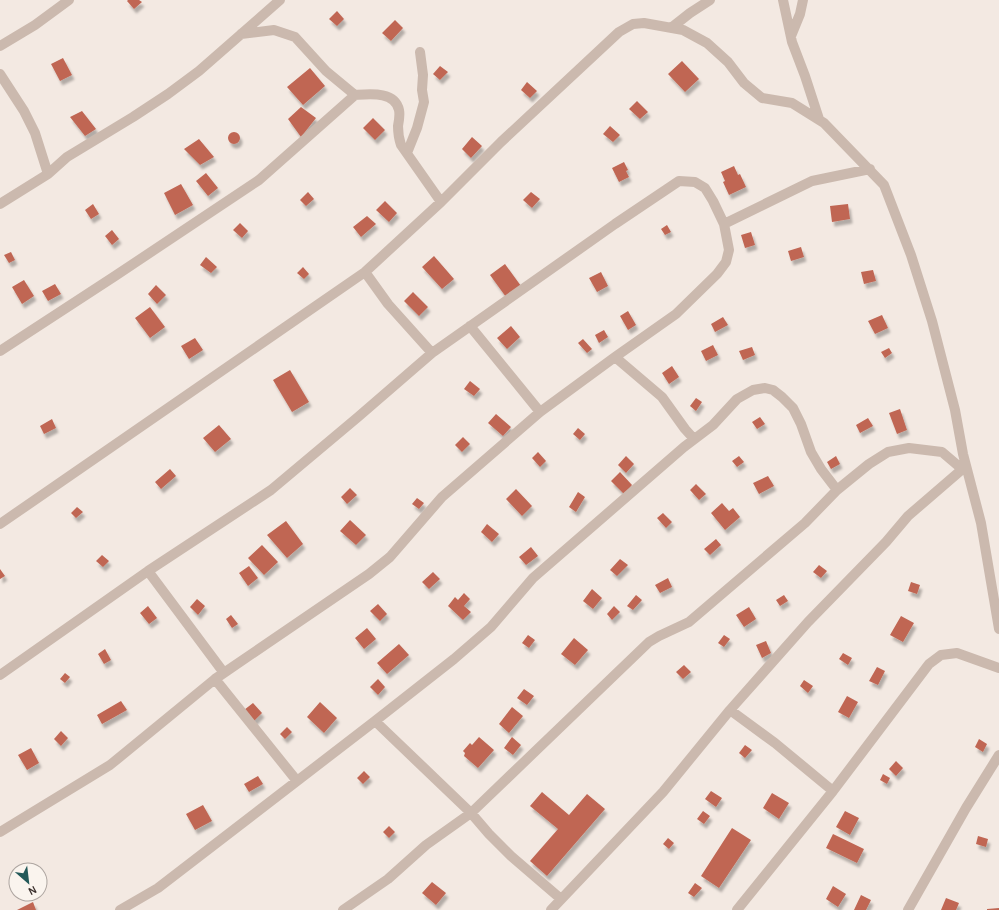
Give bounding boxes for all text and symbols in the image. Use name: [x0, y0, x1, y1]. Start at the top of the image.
north arrow: [8, 862, 48, 902]
text: N: [26, 883, 39, 898]

